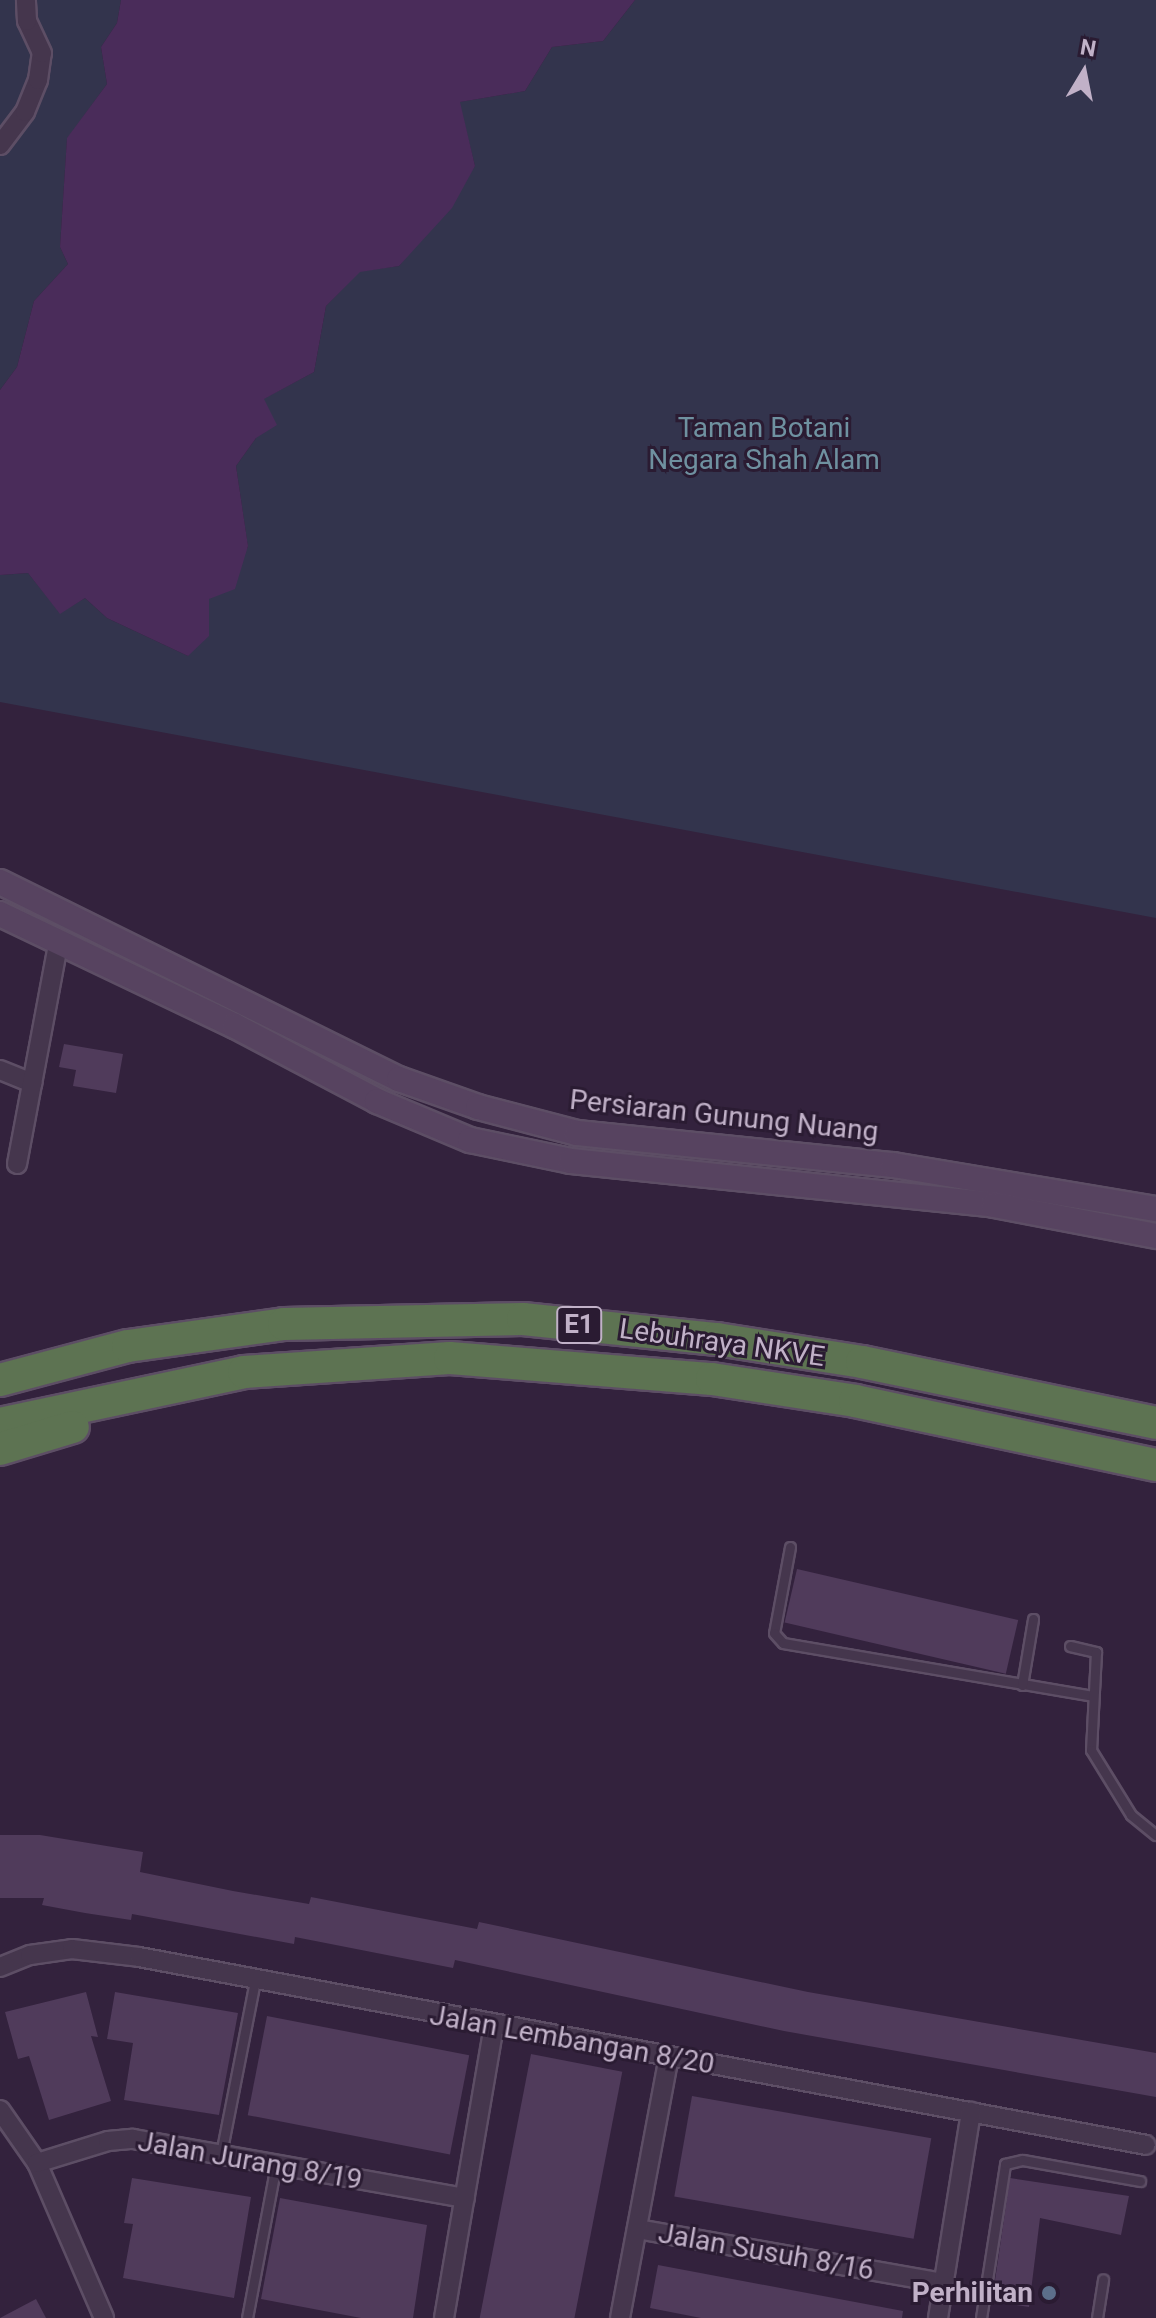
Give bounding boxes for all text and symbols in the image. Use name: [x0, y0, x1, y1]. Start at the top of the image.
north arrow: [1044, 32, 1124, 112]
text: N: [1078, 34, 1098, 62]
park label: Taman Botani Negara Shah Alam: [648, 411, 880, 477]
street label: Persiaran Gunung Nuang: [568, 1083, 880, 1149]
road number: E1: [555, 1303, 603, 1347]
street label: Lebuhraya NKVE: [617, 1312, 827, 1374]
street label: Jalan Lembangan 8/20: [427, 1998, 717, 2082]
street label: Jalan Jurang 8/19: [135, 2125, 365, 2197]
street label: Jalan Susuh 8/16: [656, 2217, 876, 2287]
place label: Perhilitan: [912, 2276, 1033, 2310]
marker: Perhilitan: [1040, 2284, 1058, 2302]

